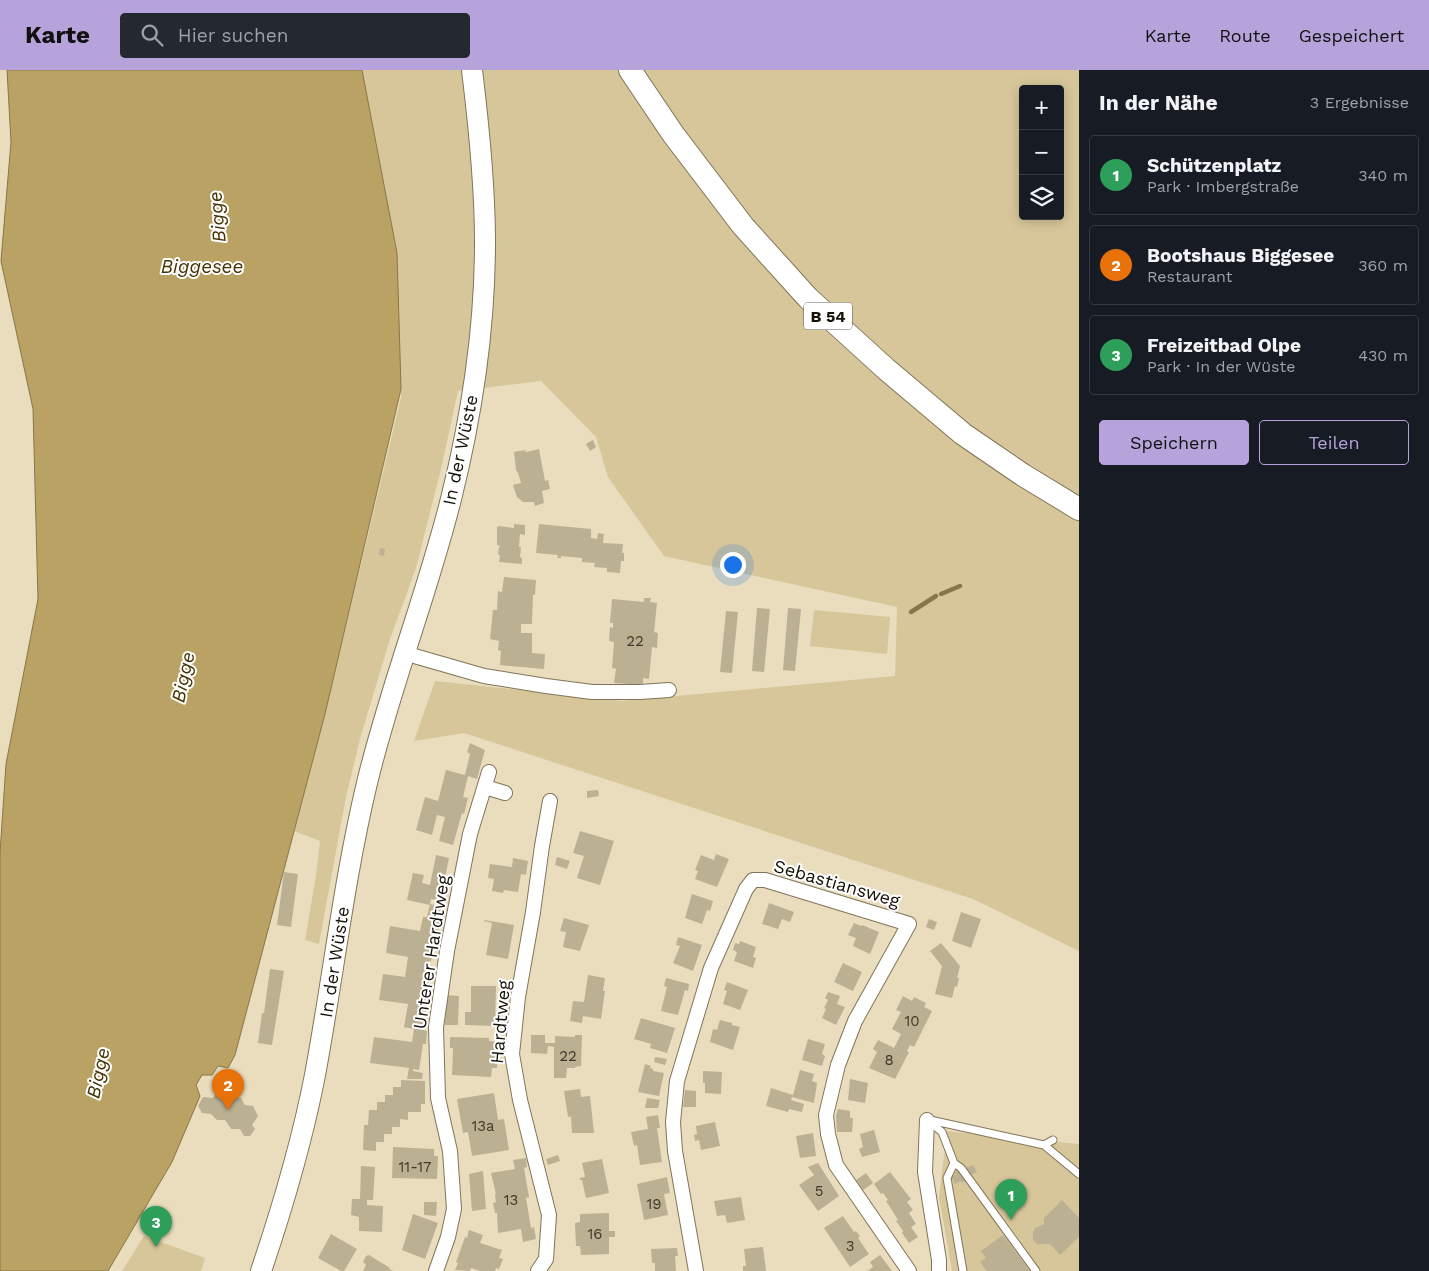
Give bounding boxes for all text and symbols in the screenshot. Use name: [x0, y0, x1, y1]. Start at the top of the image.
search box: [120, 13, 470, 58]
text: Karte: [25, 21, 90, 49]
icon: search: [138, 21, 166, 49]
text: Hier suchen: [178, 24, 288, 47]
text: Karte: [1145, 25, 1191, 46]
text: Route: [1219, 25, 1271, 46]
text: Gespeichert: [1299, 25, 1404, 46]
map controls: [1019, 85, 1064, 220]
button: +: [1019, 85, 1064, 130]
text: In der Nähe: [1099, 90, 1218, 115]
text: 3 Ergebnisse: [1310, 93, 1409, 112]
button: −: [1019, 130, 1064, 175]
text: Schützenplatz: [1147, 154, 1281, 177]
text: 1: [1113, 166, 1119, 185]
text: 340 m: [1358, 166, 1408, 185]
button: layers: [1019, 175, 1064, 220]
text: Park · Imbergstraße: [1147, 177, 1299, 196]
water label: Bigge: [203, 190, 231, 244]
text: Bootshaus Biggesee: [1147, 244, 1334, 267]
water label: Biggesee: [161, 255, 243, 278]
text: 2: [1111, 256, 1121, 275]
text: 360 m: [1358, 256, 1408, 275]
text: Restaurant: [1147, 267, 1233, 286]
road number: B 54: [804, 302, 852, 330]
text: Freizeitbad Olpe: [1147, 334, 1301, 357]
text: 3: [1111, 346, 1121, 365]
text: 430 m: [1358, 346, 1408, 365]
text: Park · In der Wüste: [1147, 357, 1295, 376]
street label: In der Wüste: [438, 393, 482, 507]
button: Speichern: [1099, 420, 1249, 465]
button: Teilen: [1259, 420, 1409, 465]
your location: [720, 552, 746, 578]
house number: 22: [626, 632, 644, 650]
water label: Bigge: [166, 650, 200, 704]
street label: Sebastiansweg: [772, 855, 903, 911]
street label: Unterer Hardtweg: [408, 873, 454, 1031]
street label: In der Wüste: [315, 905, 353, 1019]
street label: Hardtweg: [486, 979, 514, 1065]
house number: 10: [904, 1012, 920, 1030]
water label: Bigge: [81, 1046, 115, 1100]
house number: 22: [559, 1047, 577, 1065]
house number: 8: [884, 1051, 894, 1069]
pin: 2: [212, 1069, 244, 1110]
house number: 13a: [471, 1117, 495, 1135]
house number: 11-17: [398, 1158, 432, 1176]
pin: 1: [995, 1179, 1027, 1220]
house number: 5: [815, 1182, 823, 1200]
house number: 13: [504, 1191, 518, 1209]
house number: 19: [646, 1195, 662, 1213]
pin: 3: [140, 1206, 172, 1247]
house number: 16: [588, 1225, 602, 1243]
house number: 3: [846, 1237, 854, 1255]

